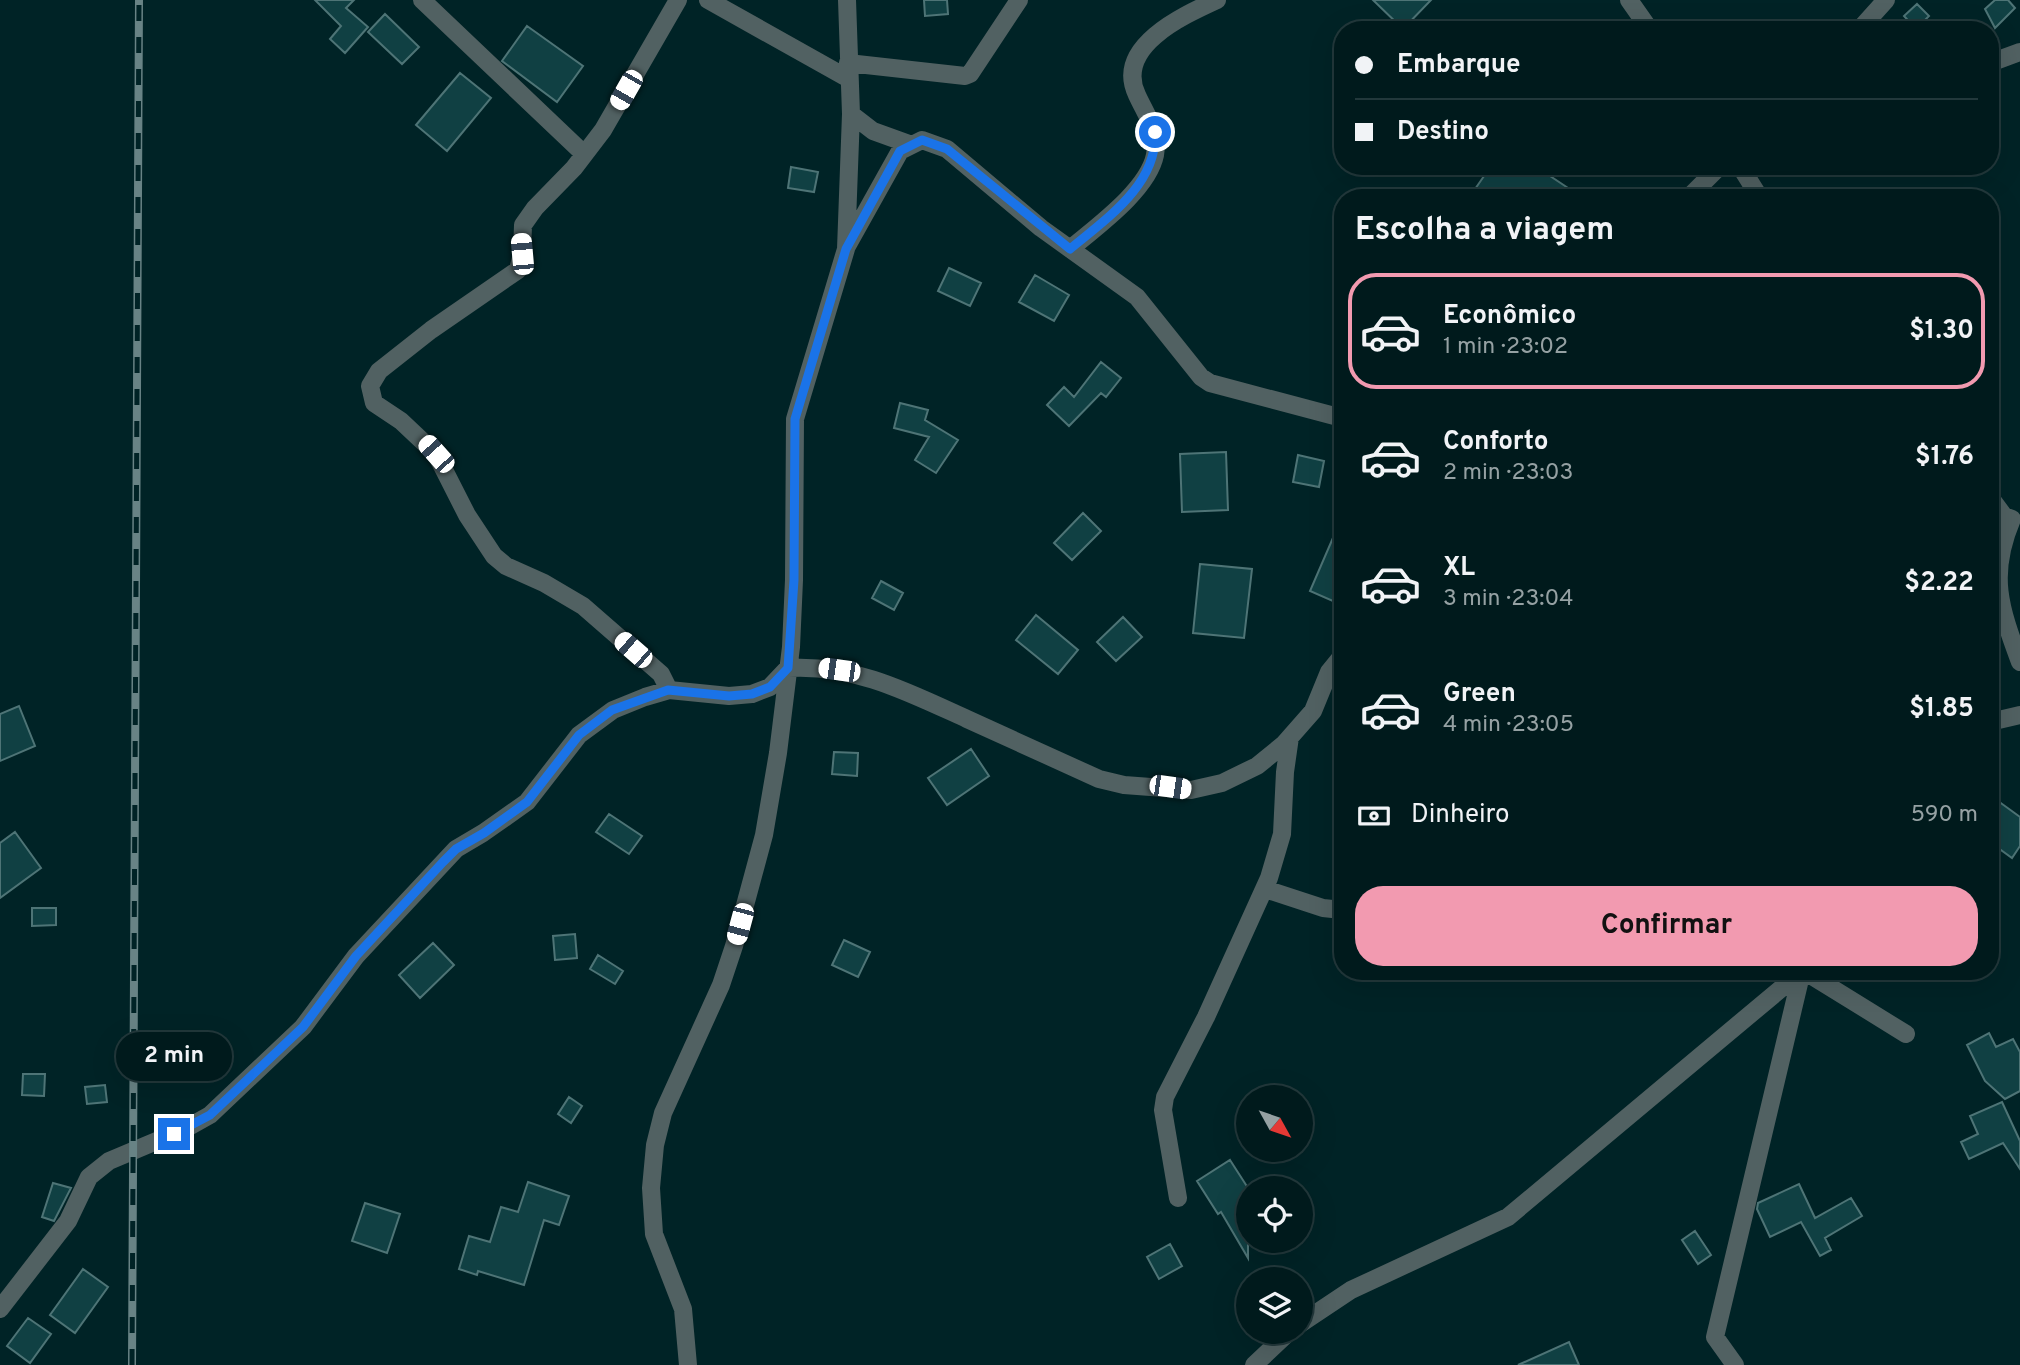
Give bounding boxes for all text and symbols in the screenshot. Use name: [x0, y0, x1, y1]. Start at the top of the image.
text: Embarque: [1397, 49, 1520, 82]
car: [607, 67, 646, 113]
route start: [1139, 116, 1171, 148]
text: Destino: [1397, 116, 1489, 149]
text: Escolha a viagem: [1355, 211, 1614, 251]
car: [510, 232, 535, 276]
icon: car: [1359, 300, 1422, 363]
text: Econômico: [1443, 300, 1576, 333]
text: $1.30: [1909, 315, 1974, 348]
text: 1 min · 23:02: [1443, 333, 1568, 362]
icon: car: [1359, 426, 1422, 489]
text: Conforto: [1443, 426, 1549, 459]
car: [415, 431, 458, 477]
text: $1.76: [1915, 441, 1974, 474]
text: 2 min · 23:03: [1443, 459, 1573, 488]
icon: car: [1359, 552, 1422, 615]
text: XL: [1443, 552, 1475, 585]
text: $2.22: [1904, 567, 1974, 600]
text: 3 min · 23:04: [1443, 585, 1573, 614]
car: [611, 628, 656, 672]
car: [817, 657, 862, 683]
icon: car: [1359, 678, 1422, 741]
text: Green: [1443, 678, 1516, 711]
text: $1.85: [1909, 693, 1974, 726]
text: 4 min · 23:05: [1443, 711, 1574, 740]
car: [1148, 774, 1193, 800]
icon: cash: [1355, 797, 1393, 835]
text: Dinheiro: [1411, 799, 1510, 832]
text: 590 m: [1911, 801, 1978, 830]
button: Confirmar: [1355, 886, 1978, 966]
car: [725, 901, 756, 947]
callout: 2 min: [116, 1032, 232, 1082]
text: 2 min: [144, 1042, 204, 1071]
north arrow: [1236, 1085, 1312, 1162]
map controls: [1236, 1085, 1313, 1344]
route end: [158, 1118, 190, 1150]
button: locate: [1236, 1176, 1313, 1253]
button: layers: [1236, 1267, 1313, 1344]

